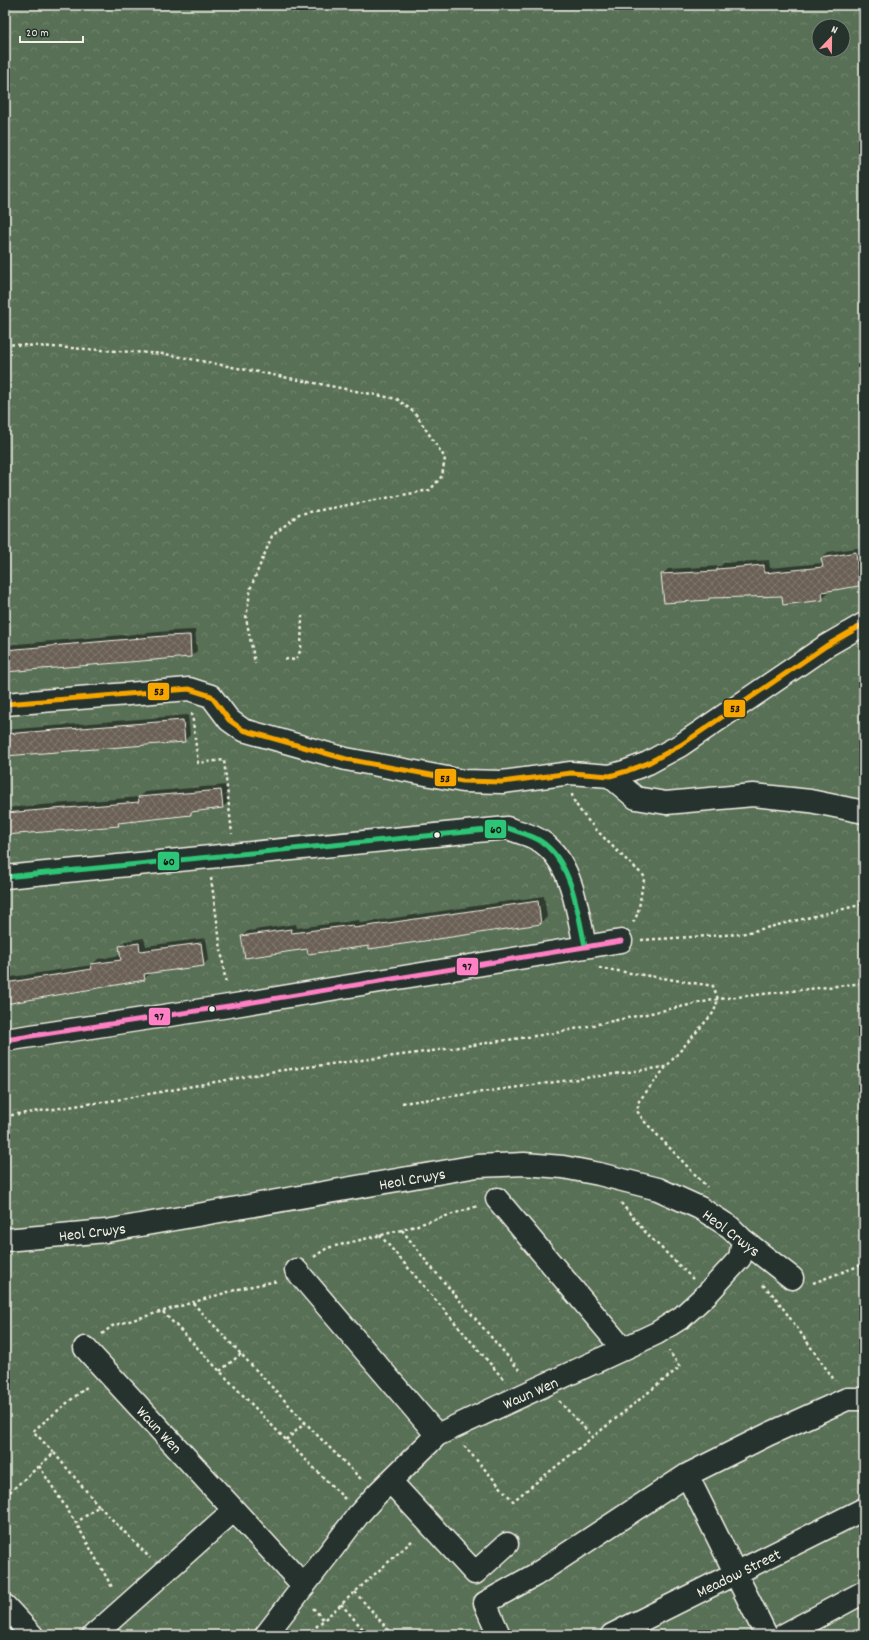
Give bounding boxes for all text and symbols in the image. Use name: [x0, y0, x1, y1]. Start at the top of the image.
scale bar: [20, 18, 83, 44]
north arrow: [811, 18, 851, 58]
text: N: [828, 22, 840, 39]
text: 20 m: [26, 25, 49, 42]
line badge: 53: [147, 682, 170, 701]
text: 53: [154, 685, 164, 701]
line badge: 53: [723, 699, 746, 718]
text: 53: [730, 702, 740, 718]
line badge: 53: [434, 768, 457, 787]
text: 53: [440, 772, 450, 788]
line badge: 60: [484, 819, 507, 839]
text: 60: [490, 823, 502, 839]
unlabelled marker: [432, 830, 442, 840]
line badge: 60: [157, 851, 180, 871]
text: 60: [163, 855, 175, 871]
line badge: 97: [456, 957, 479, 976]
text: 97: [462, 960, 472, 976]
unlabelled marker: [207, 1004, 217, 1014]
line badge: 97: [148, 1007, 171, 1026]
text: 97: [154, 1010, 164, 1026]
street label: Heol Crwys: [377, 1163, 448, 1198]
street label: Heol Crwys: [697, 1205, 764, 1264]
street label: Heol Crwys: [58, 1218, 127, 1249]
street label: Waun Wen: [500, 1372, 562, 1417]
street label: Waun Wen: [130, 1402, 186, 1460]
street label: Meadow Street: [693, 1544, 785, 1605]

